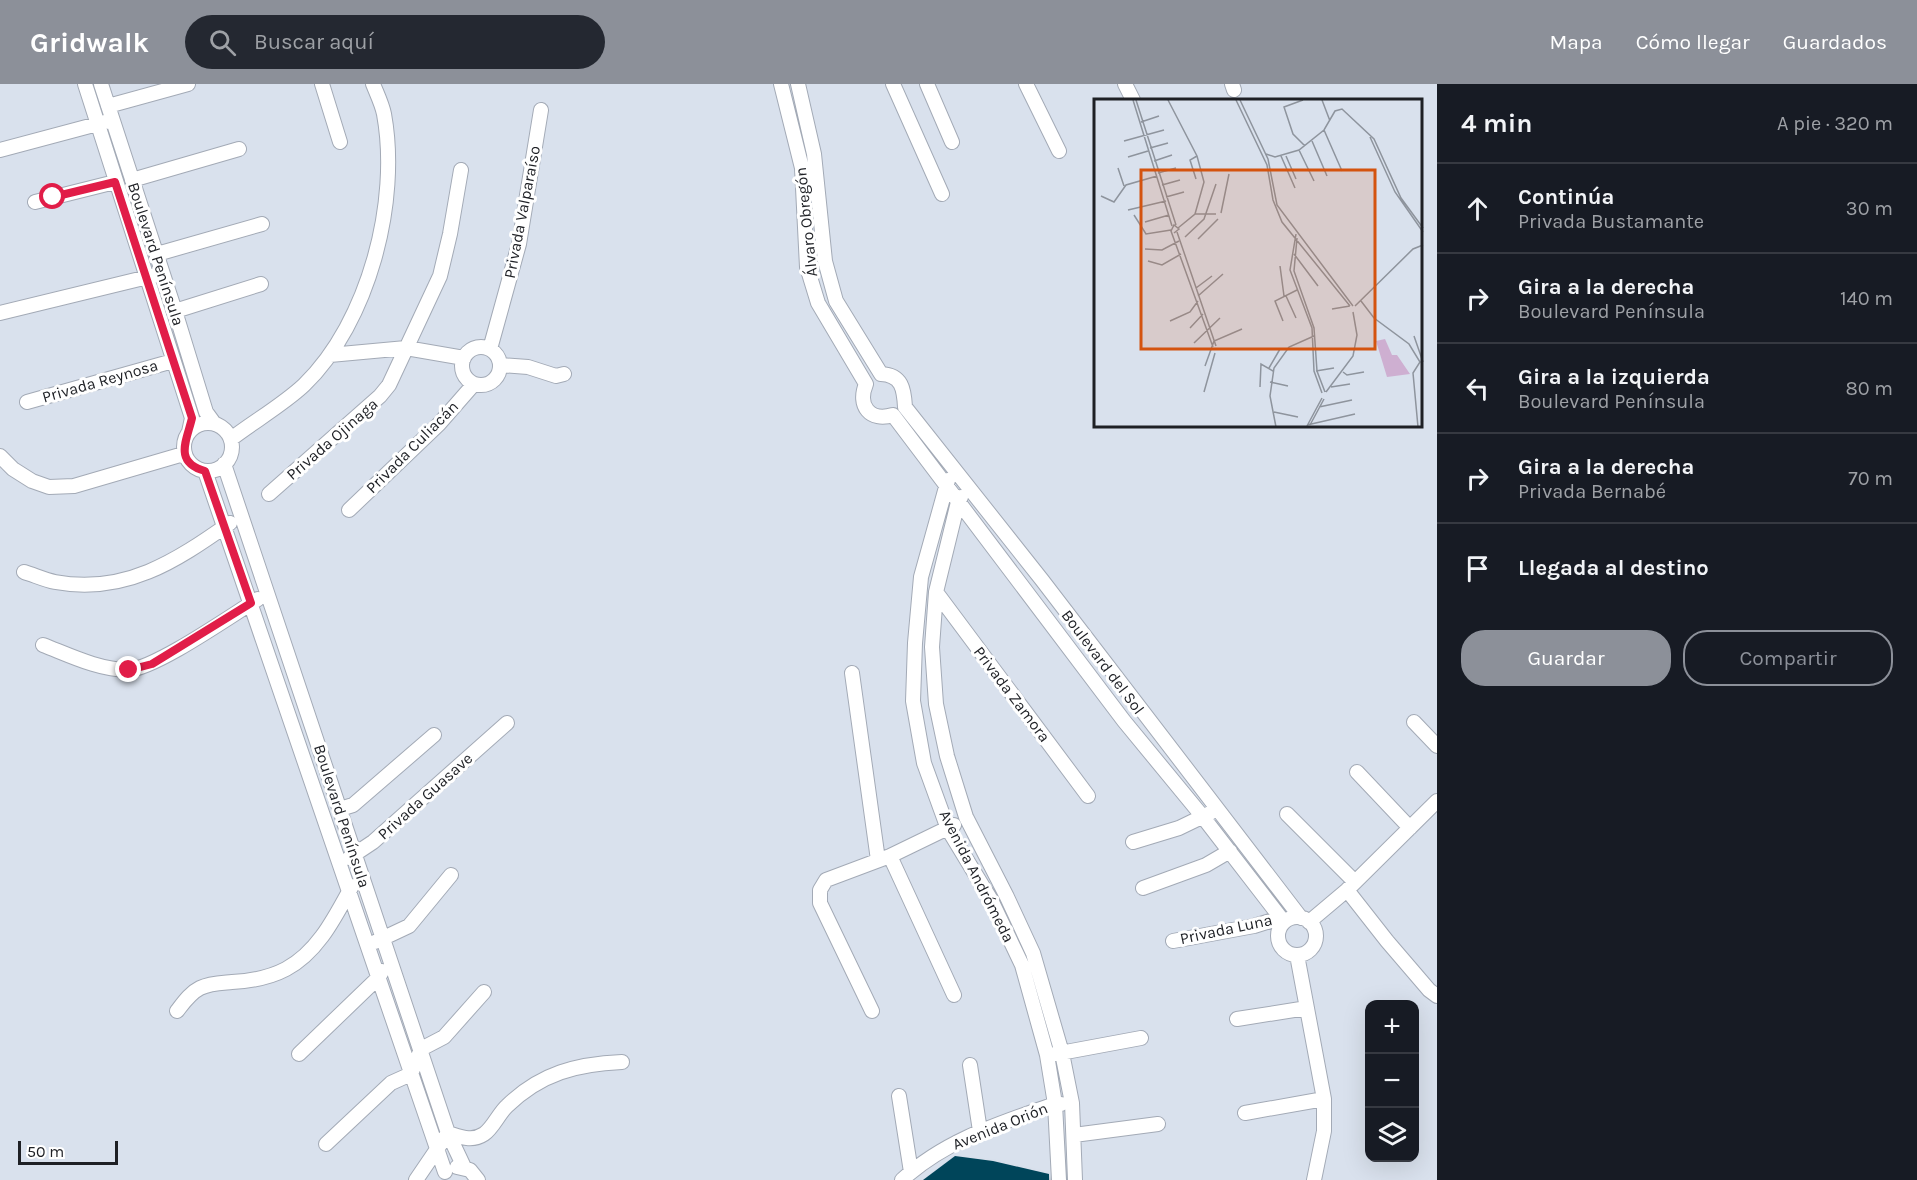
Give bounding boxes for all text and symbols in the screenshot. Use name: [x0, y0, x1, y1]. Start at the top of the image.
search box: [185, 15, 605, 69]
text: Gridwalk: [30, 26, 149, 59]
icon: search: [206, 26, 239, 59]
text: Buscar aquí: [254, 29, 374, 55]
text: Mapa: [1549, 30, 1603, 54]
text: Cómo llegar: [1636, 30, 1750, 54]
text: Guardados: [1783, 30, 1887, 54]
inset map: [1094, 99, 1422, 428]
text: 4 min: [1461, 108, 1532, 139]
text: A pie · 320 m: [1777, 112, 1893, 135]
street label: Privada Valparaíso: [500, 144, 544, 280]
street label: Álvaro Obregón: [791, 166, 821, 278]
street label: Boulevard Península: [124, 180, 188, 328]
route start: [39, 183, 65, 209]
text: Continúa: [1518, 184, 1614, 210]
icon: ahead: [1461, 192, 1494, 225]
text: 30 m: [1846, 197, 1893, 220]
text: Privada Bustamante: [1518, 210, 1704, 233]
text: Gira a la derecha: [1518, 274, 1694, 300]
icon: right: [1461, 282, 1494, 315]
text: 140 m: [1840, 287, 1893, 310]
text: Boulevard Península: [1518, 300, 1705, 323]
street label: Privada Reynosa: [40, 355, 160, 407]
text: Gira a la izquierda: [1518, 364, 1710, 390]
icon: left: [1461, 372, 1494, 405]
text: 80 m: [1845, 377, 1893, 400]
text: Boulevard Península: [1518, 390, 1705, 413]
street label: Privada Ojinaga: [282, 394, 382, 484]
street label: Privada Culiacán: [362, 397, 462, 497]
text: Gira a la derecha: [1518, 454, 1694, 480]
icon: right: [1461, 462, 1494, 495]
text: 70 m: [1848, 467, 1893, 490]
text: Privada Bernabé: [1518, 480, 1666, 503]
icon: arrive: [1461, 552, 1494, 585]
text: Llegada al destino: [1518, 555, 1709, 581]
street label: Boulevard del Sol: [1058, 606, 1148, 718]
button: Guardar: [1461, 630, 1671, 686]
button: Compartir: [1683, 630, 1893, 686]
street label: Privada Zamora: [970, 642, 1054, 746]
route end: [115, 656, 141, 682]
street label: Boulevard Península: [310, 742, 374, 890]
street label: Privada Guasave: [374, 749, 476, 843]
street label: Avenida Andrómeda: [935, 807, 1019, 945]
street label: Privada Luna: [1178, 910, 1274, 948]
map controls: [1365, 1000, 1419, 1162]
button: +: [1365, 1000, 1419, 1054]
button: −: [1365, 1054, 1419, 1108]
street label: Avenida Orión: [950, 1098, 1050, 1154]
button: layers: [1365, 1108, 1419, 1162]
scale bar: [18, 1138, 118, 1166]
text: 50 m: [27, 1142, 64, 1161]

